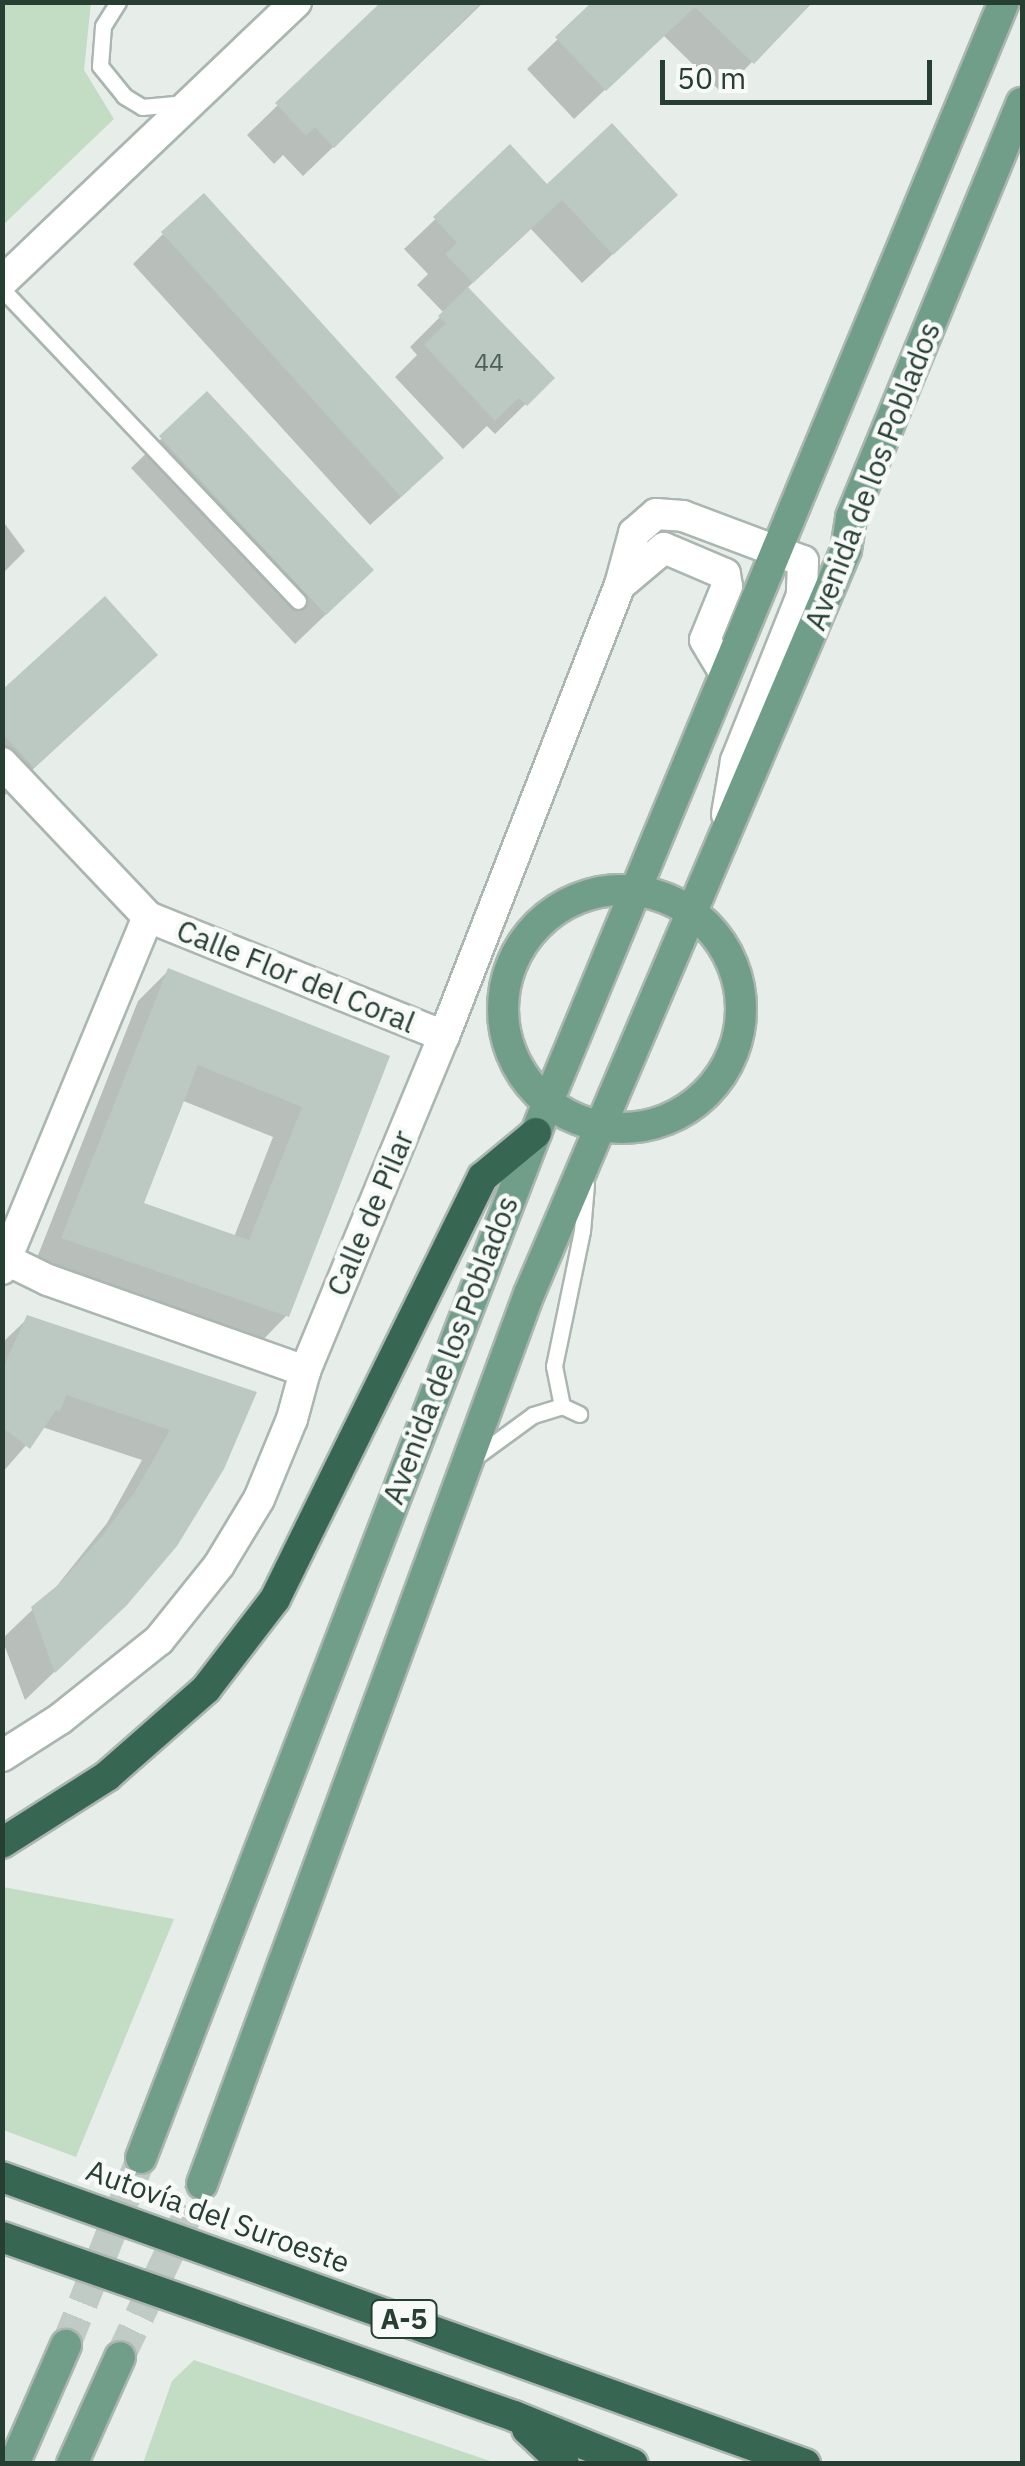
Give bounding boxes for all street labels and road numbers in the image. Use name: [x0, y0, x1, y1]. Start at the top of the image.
street label: Avenida de los Poblados: [797, 317, 947, 635]
street label: Calle Flor del Coral: [172, 912, 420, 1040]
street label: Calle de Pilar: [319, 1125, 421, 1301]
street label: Avenida de los Poblados: [375, 1191, 525, 1509]
street label: Autovía del Suroeste: [81, 2152, 355, 2280]
road number: A-5: [369, 2296, 439, 2342]

